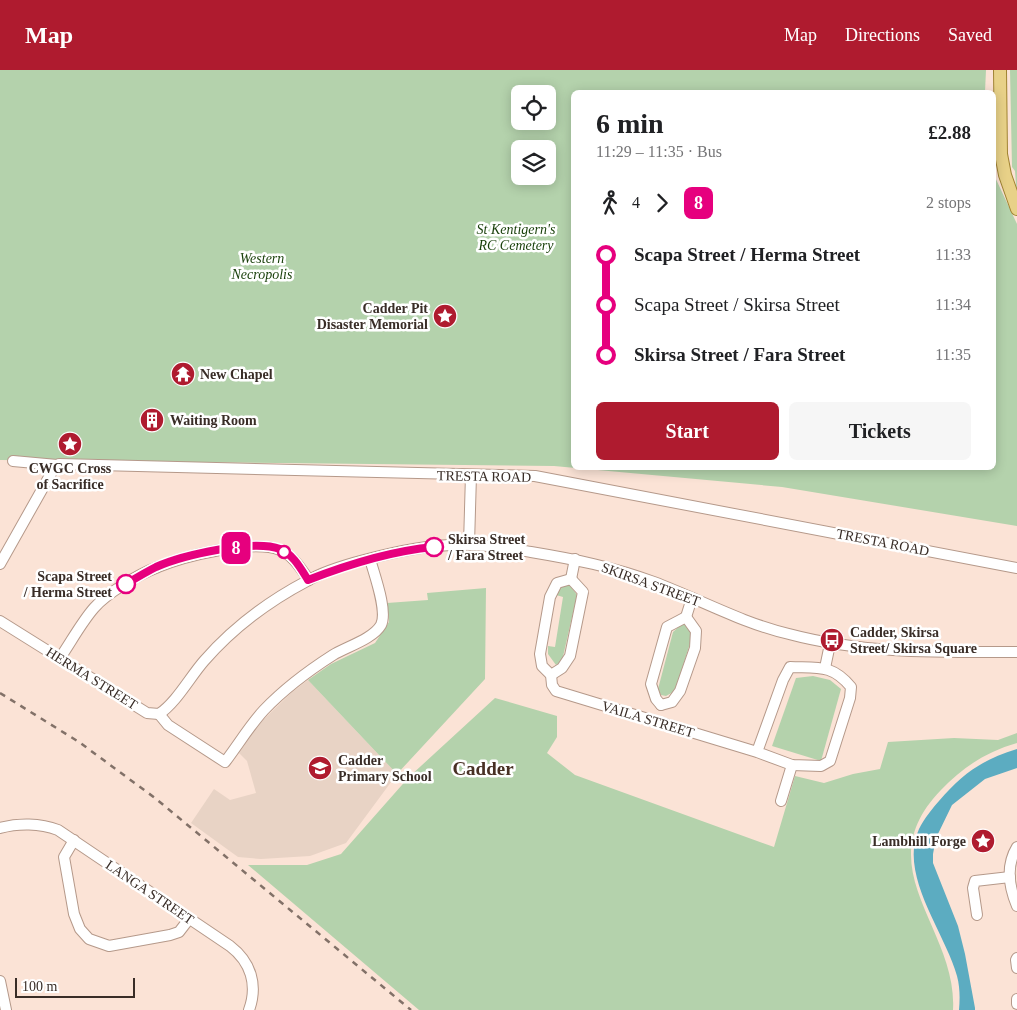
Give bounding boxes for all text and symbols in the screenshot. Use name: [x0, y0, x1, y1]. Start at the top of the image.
text: Map: [25, 22, 73, 48]
text: Map: [784, 25, 817, 45]
text: Directions: [845, 25, 920, 45]
text: Saved: [948, 25, 992, 45]
map controls: [511, 85, 556, 185]
button: locate: [511, 85, 556, 130]
text: 6 min: [596, 108, 664, 139]
text: £2.88: [928, 122, 971, 143]
button: layers: [511, 140, 556, 185]
text: 11:29 – 11:35 · Bus: [596, 143, 722, 160]
icon: walk: [596, 189, 624, 217]
icon: forward: [648, 189, 676, 217]
text: 8: [694, 193, 703, 213]
text: 4: [632, 194, 640, 211]
text: 2 stops: [926, 194, 971, 211]
park label: St Kentigern's RC Cemetery: [477, 222, 556, 253]
text: Scapa Street / Herma Street: [634, 244, 860, 265]
text: 11:33: [935, 246, 971, 263]
park label: Western Necropolis: [231, 251, 293, 282]
text: Scapa Street / Skirsa Street: [634, 294, 840, 315]
text: 11:34: [935, 296, 971, 313]
place label: Cadder Pit Disaster Memorial: [317, 301, 428, 332]
place icon: Cadder Pit Disaster Memorial: [432, 303, 458, 329]
text: Skirsa Street / Fara Street: [634, 344, 845, 365]
text: 11:35: [935, 346, 971, 363]
temple icon: New Chapel: [170, 361, 196, 387]
place label: New Chapel: [200, 367, 273, 382]
button: Start: [596, 402, 779, 460]
button: Tickets: [789, 402, 971, 460]
building icon: Waiting Room: [139, 407, 165, 433]
place label: Waiting Room: [170, 413, 257, 428]
place icon: CWGC Cross of Sacrifice: [57, 431, 83, 457]
place label: CWGC Cross of Sacrifice: [29, 461, 112, 492]
street label: TRESTA ROAD: [437, 468, 531, 485]
street label: TRESTA ROAD: [835, 526, 931, 559]
line badge: 8: [220, 532, 252, 564]
place label: Skirsa Street / Fara Street: [447, 532, 525, 563]
marker: Skirsa Street / Fara Street: [424, 537, 444, 557]
text: 8: [232, 538, 241, 558]
unlabelled marker: [277, 545, 291, 559]
street label: SKIRSA STREET: [599, 560, 703, 609]
place label: Scapa Street / Herma Street: [23, 569, 112, 600]
marker: Scapa Street / Herma Street: [116, 574, 136, 594]
place label: Cadder, Skirsa Street/ Skirsa Square: [850, 625, 977, 656]
bus stop icon: Cadder, Skirsa Street/ Skirsa Square: [819, 627, 845, 653]
street label: HERMA STREET: [43, 644, 140, 713]
street label: VAILA STREET: [600, 698, 696, 741]
place label: Cadder Primary School: [338, 753, 432, 784]
school or university icon: Cadder Primary School: [307, 755, 333, 781]
district label: Cadder: [452, 758, 514, 779]
place icon: Lambhill Forge: [970, 828, 996, 854]
place label: Lambhill Forge: [872, 834, 966, 849]
street label: LANGA STREET: [103, 857, 197, 928]
scale bar: [15, 975, 135, 998]
text: 100 m: [22, 979, 57, 994]

